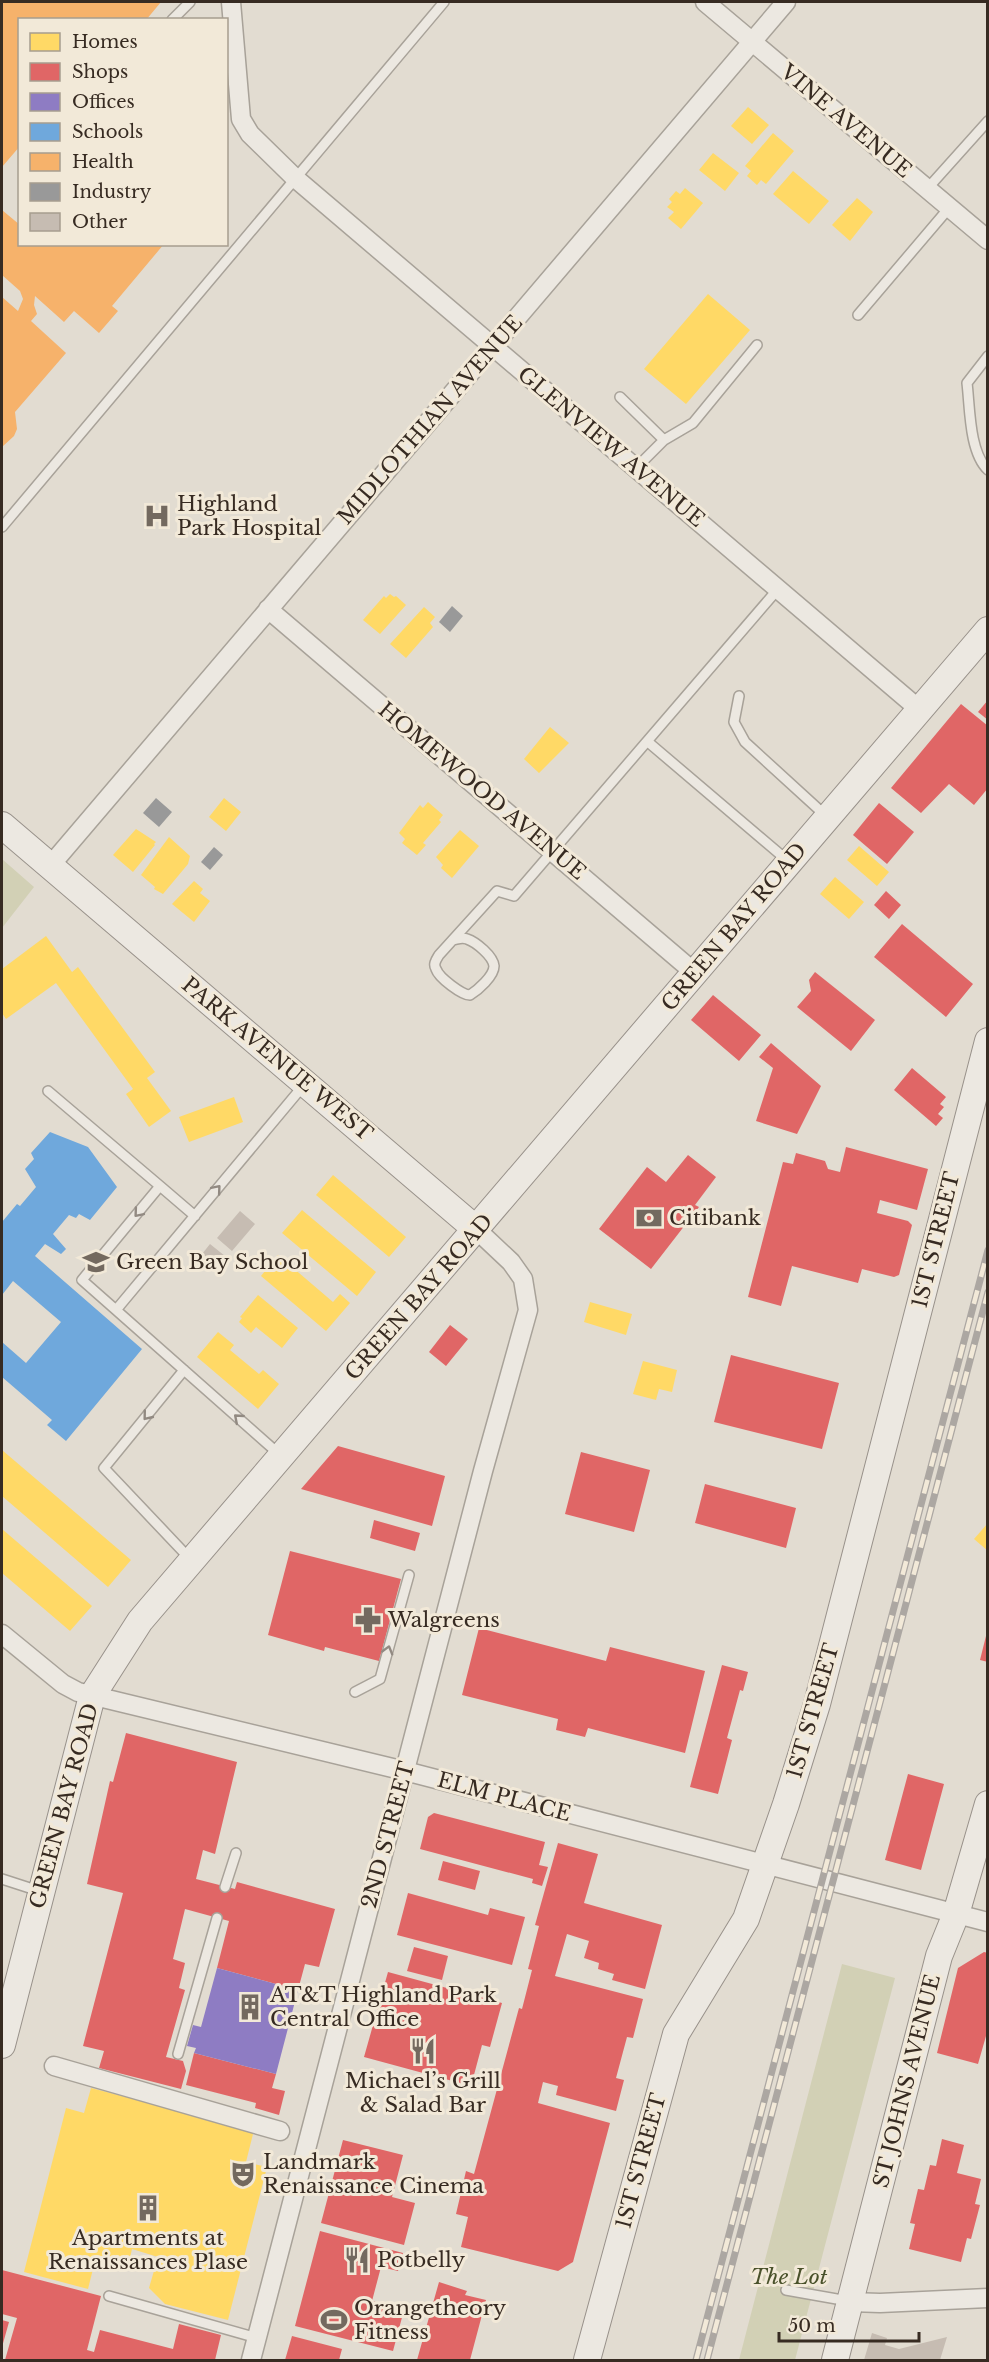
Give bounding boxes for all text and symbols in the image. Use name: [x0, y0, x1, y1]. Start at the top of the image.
legend: [18, 18, 228, 246]
text: Homes: [72, 31, 138, 53]
street label: VINE AVENUE: [774, 58, 917, 183]
text: Shops: [72, 61, 128, 83]
text: Offices: [72, 91, 135, 113]
text: Schools: [72, 121, 143, 143]
text: Health: [72, 151, 134, 173]
text: Industry: [72, 181, 152, 203]
text: Other: [72, 211, 128, 233]
street label: MIDLOTHIAN AVENUE: [332, 310, 528, 530]
street label: GLENVIEW AVENUE: [512, 361, 710, 533]
place label: Highland Park Hospital: [177, 491, 322, 541]
hospital icon: Highland Park Hospital: [142, 501, 172, 531]
street label: HOMEWOOD AVENUE: [373, 697, 591, 885]
street label: GREEN BAY ROAD: [656, 838, 812, 1016]
street label: PARK AVENUE WEST: [176, 972, 378, 1146]
street label: 1ST STREET: [907, 1169, 965, 1311]
one-way arrow: [210, 1185, 221, 1196]
bank icon: Citibank: [634, 1203, 664, 1233]
place label: Citibank: [669, 1205, 761, 1231]
one-way arrow: [135, 1206, 146, 1217]
street label: GREEN BAY ROAD: [340, 1209, 498, 1385]
school or university icon: Green Bay School: [81, 1247, 111, 1277]
place label: Green Bay School: [116, 1249, 308, 1275]
one-way arrow: [144, 1409, 155, 1420]
one-way arrow: [234, 1414, 245, 1425]
pharmacy icon: Walgreens: [353, 1605, 383, 1635]
place label: Walgreens: [387, 1607, 500, 1633]
street label: 1ST STREET: [781, 1640, 845, 1781]
one-way arrow: [381, 1645, 393, 1656]
street label: GREEN BAY ROAD: [24, 1700, 104, 1912]
street label: 2ND STREET: [356, 1759, 420, 1911]
street label: ELM PLACE: [434, 1767, 574, 1827]
street label: ST JOHNS AVENUE: [868, 1972, 946, 2190]
place label: AT&T Highland Park Central Office: [269, 1982, 497, 2032]
building icon: AT&T Highland Park Central Office: [235, 1992, 265, 2022]
restaurant icon: Michael’s Grill & Salad Bar: [408, 2036, 438, 2066]
place label: Michael’s Grill & Salad Bar: [345, 2068, 501, 2118]
street label: 1ST STREET: [610, 2090, 672, 2232]
place label: Landmark Renaissance Cinema: [263, 2149, 484, 2199]
theatre icon: Landmark Renaissance Cinema: [228, 2159, 258, 2189]
building icon: Apartments at Renaissances Plase: [133, 2193, 163, 2223]
place label: Apartments at Renaissances Plase: [48, 2225, 248, 2275]
restaurant icon: Potbelly: [342, 2245, 372, 2275]
place label: Potbelly: [377, 2247, 466, 2273]
park label: The Lot: [751, 2264, 828, 2290]
place label: Orangetheory Fitness: [354, 2295, 507, 2345]
sports icon: Orangetheory Fitness: [319, 2305, 349, 2335]
scale bar: [779, 2305, 918, 2343]
text: 50 m: [788, 2315, 836, 2337]

